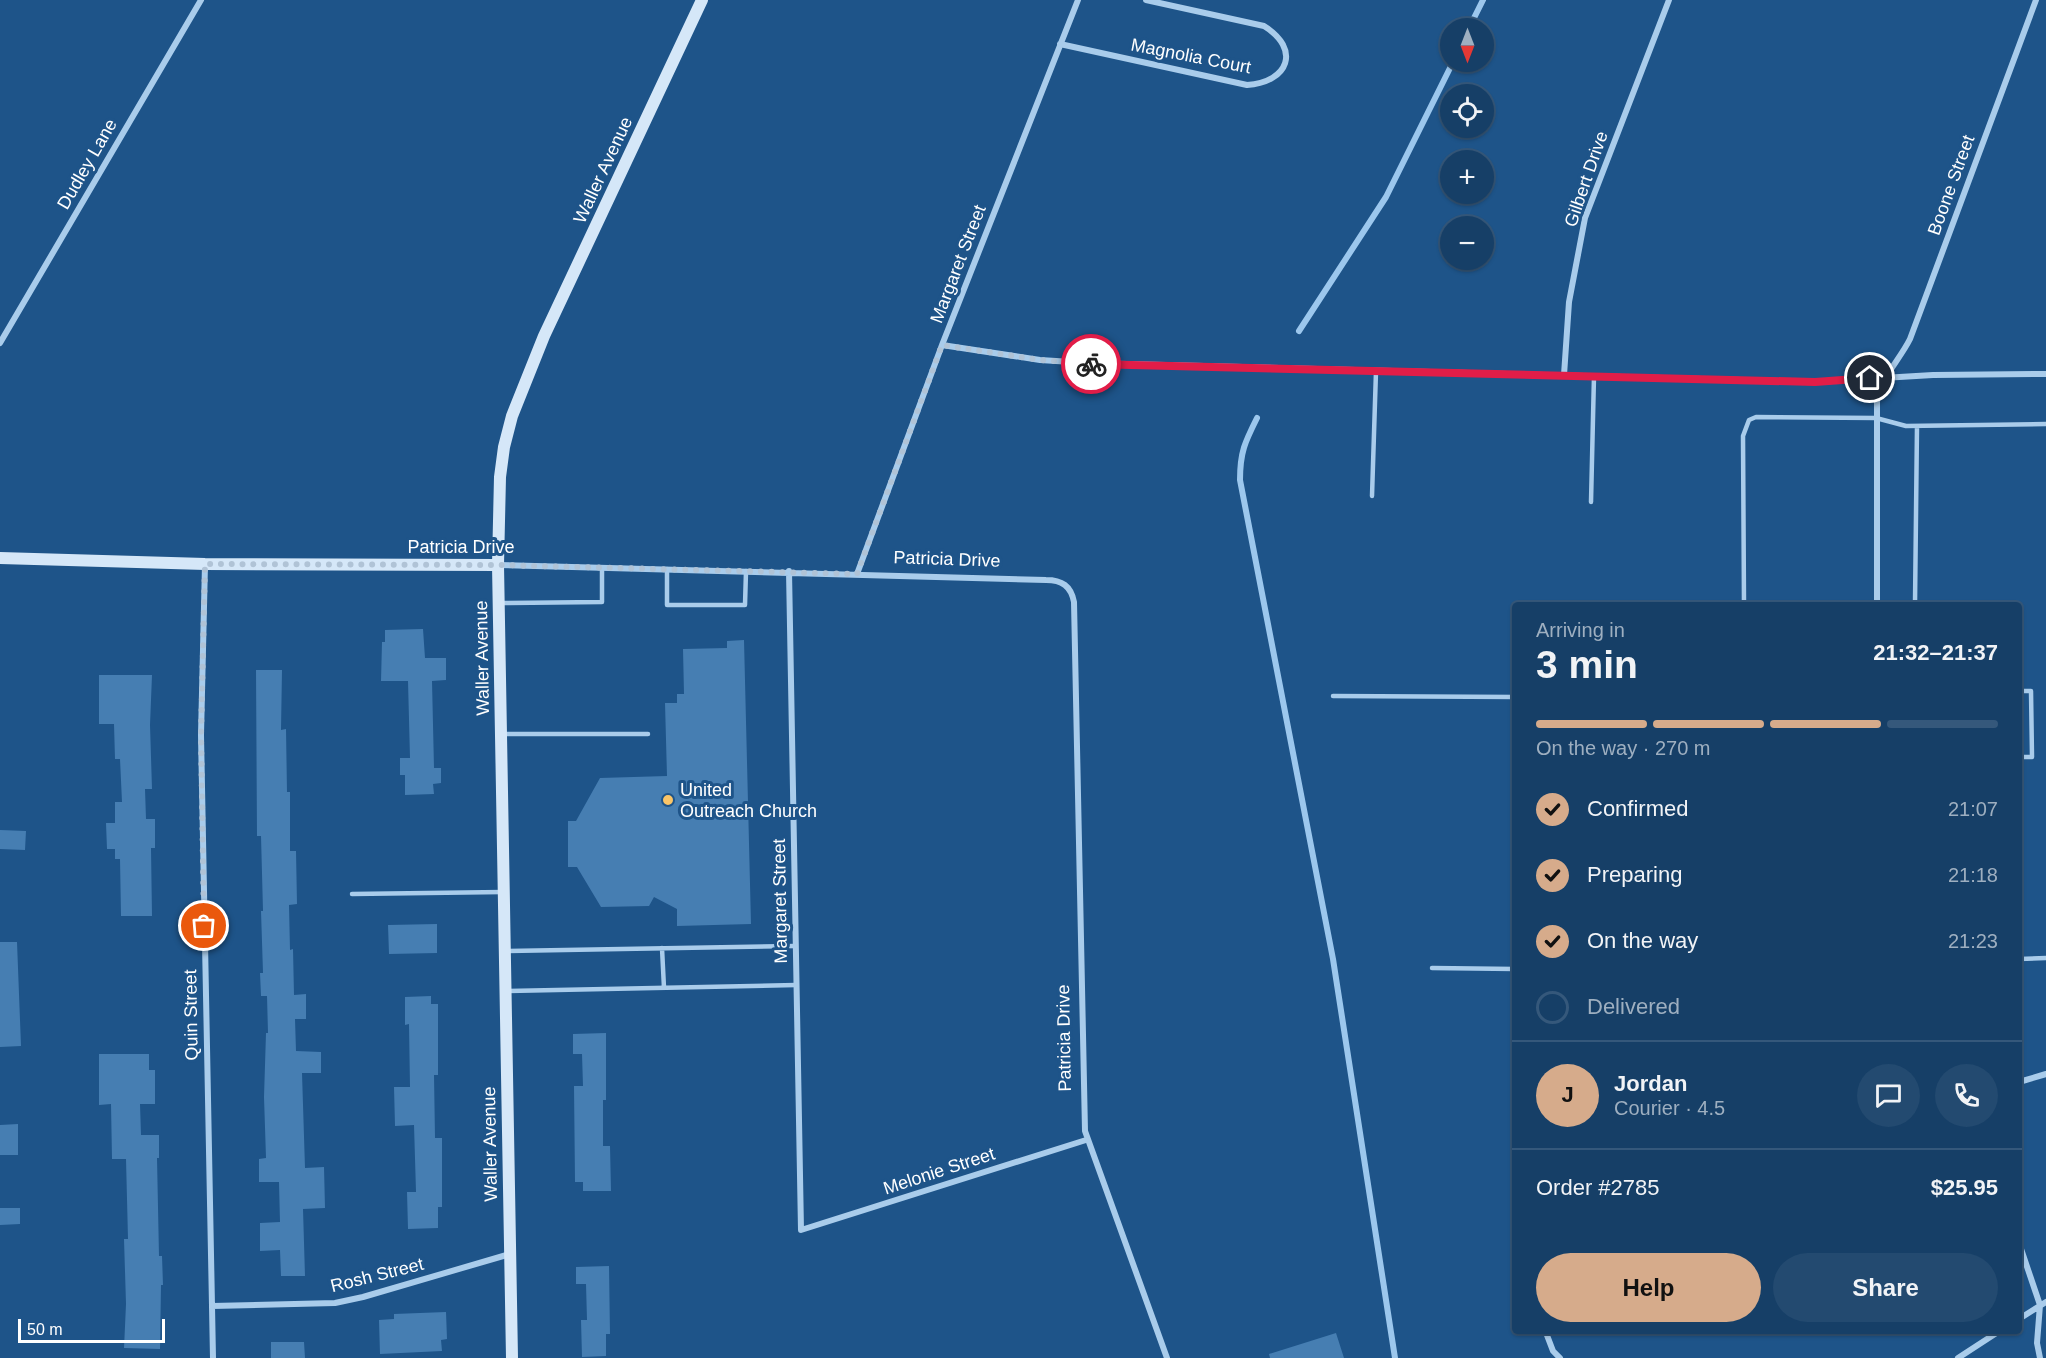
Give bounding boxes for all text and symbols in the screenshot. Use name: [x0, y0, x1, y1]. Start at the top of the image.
north arrow: [1440, 18, 1494, 72]
map controls: [1440, 18, 1494, 270]
street label: Magnolia Court: [1129, 35, 1253, 77]
button: locate: [1440, 84, 1494, 138]
street label: Waller Avenue: [570, 114, 636, 226]
street label: Dudley Lane: [53, 115, 121, 213]
street label: Gilbert Drive: [1560, 128, 1612, 230]
street label: Boone Street: [1924, 132, 1978, 238]
button: +: [1440, 150, 1494, 204]
street label: Margaret Street: [926, 202, 990, 326]
button: −: [1440, 216, 1494, 270]
courier: [1061, 334, 1121, 394]
icon: bike: [1075, 348, 1108, 381]
pin: [1844, 352, 1895, 403]
icon: home: [1853, 361, 1886, 394]
street label: Patricia Drive: [407, 537, 515, 557]
street label: Patricia Drive: [893, 547, 1001, 571]
street label: Waller Avenue: [471, 600, 493, 716]
text: Arriving in: [1536, 619, 1625, 641]
text: 21:32–21:37: [1873, 640, 1998, 665]
text: 3 min: [1536, 643, 1638, 686]
text: On the way · 270 m: [1536, 737, 1711, 759]
place label: United Outreach Church: [680, 780, 817, 821]
marker: United Outreach Church: [661, 793, 675, 807]
icon: check: [1536, 793, 1569, 826]
text: Confirmed: [1587, 796, 1688, 821]
text: 21:07: [1948, 798, 1998, 820]
street label: Margaret Street: [769, 838, 791, 964]
icon: check: [1536, 859, 1569, 892]
text: Preparing: [1587, 862, 1682, 887]
text: 21:18: [1948, 864, 1998, 886]
pin: [178, 900, 229, 951]
icon: bag: [187, 909, 220, 942]
icon: check: [1536, 925, 1569, 958]
text: On the way: [1587, 928, 1698, 953]
text: 21:23: [1948, 930, 1998, 952]
street label: Quin Street: [180, 969, 202, 1061]
street label: Patricia Drive: [1053, 984, 1075, 1092]
text: Delivered: [1587, 994, 1680, 1019]
button: chat: [1857, 1064, 1920, 1127]
button: phone: [1935, 1064, 1998, 1127]
text: Jordan: [1614, 1071, 1687, 1096]
text: J: [1561, 1082, 1574, 1107]
street label: Waller Avenue: [479, 1086, 501, 1202]
text: Courier · 4.5: [1614, 1097, 1725, 1119]
street label: Melonie Street: [881, 1144, 997, 1198]
text: Order #2785: [1536, 1175, 1660, 1200]
text: $25.95: [1931, 1175, 1998, 1200]
button: Help: [1536, 1253, 1761, 1322]
button: Share: [1773, 1253, 1998, 1322]
street label: Rosh Street: [328, 1254, 426, 1296]
scale bar: [18, 1316, 165, 1344]
text: 50 m: [27, 1321, 63, 1338]

